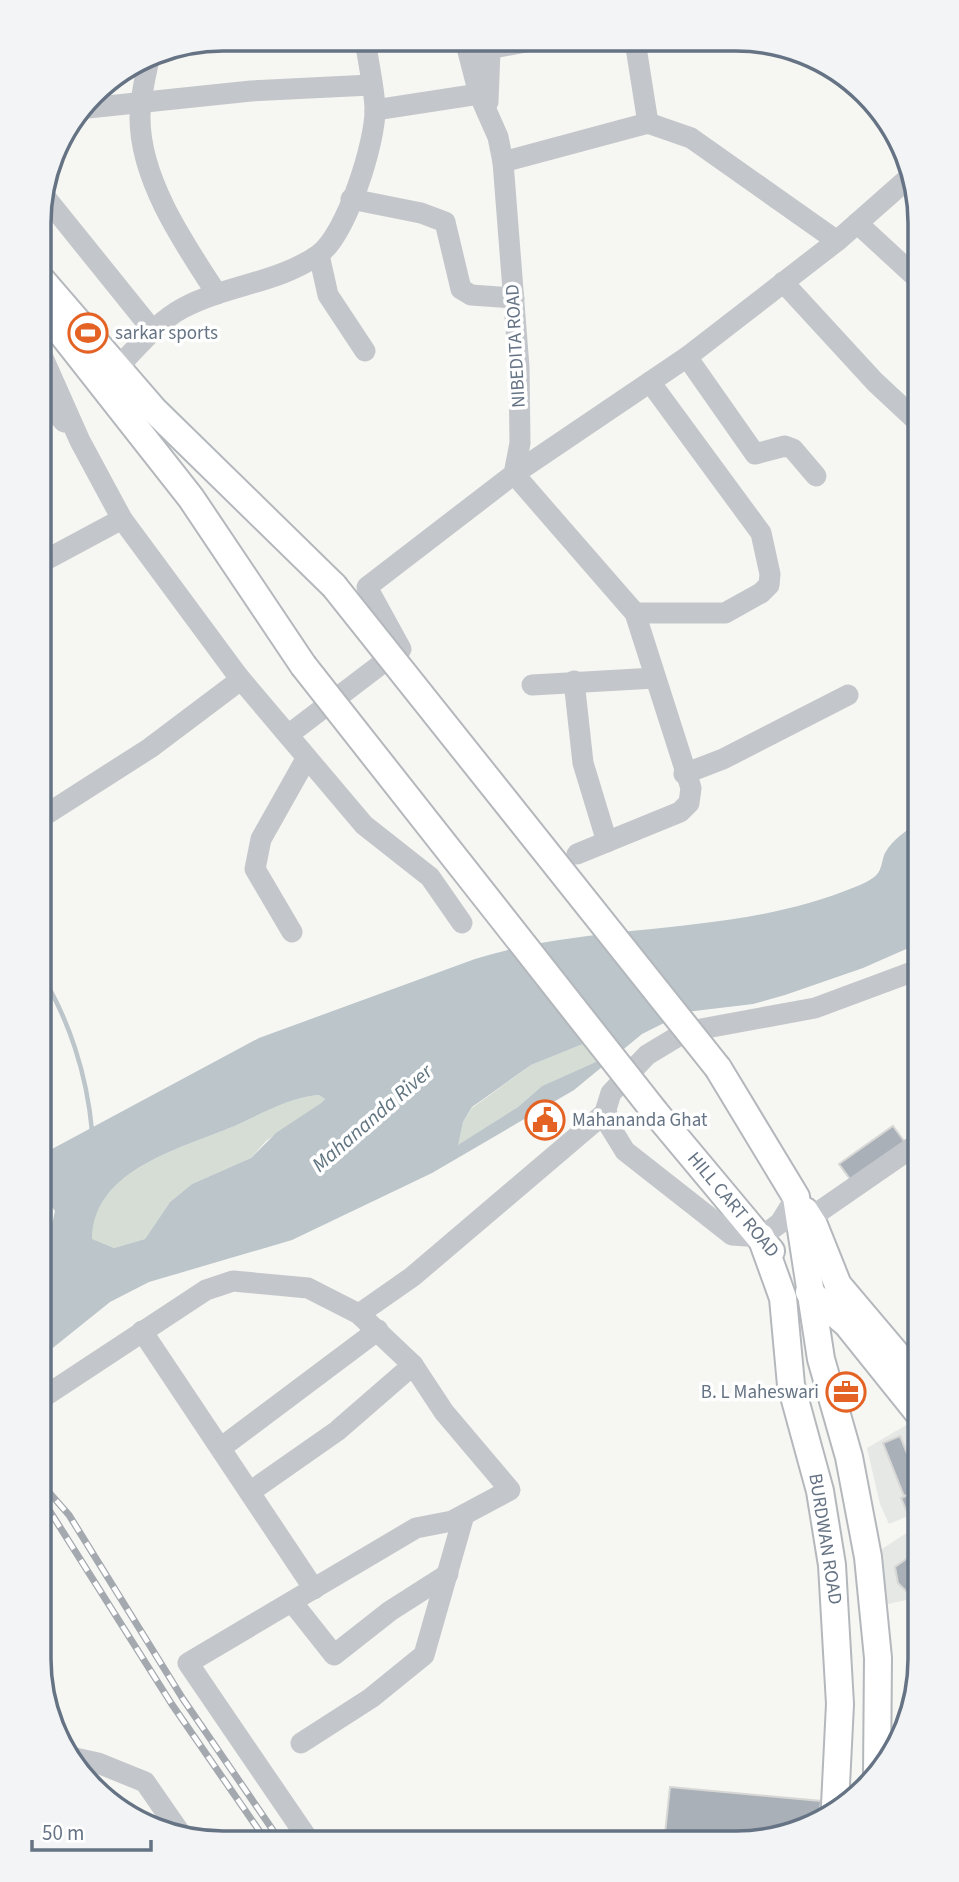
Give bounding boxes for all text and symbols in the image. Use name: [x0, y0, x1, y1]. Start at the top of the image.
street label: NIBEDITA ROAD: [499, 283, 533, 409]
sports icon: sarkar sports: [67, 312, 109, 354]
place label: sarkar sports: [115, 320, 218, 347]
water label: Mahananda River: [305, 1056, 440, 1179]
public building icon: Mahananda Ghat: [524, 1099, 566, 1141]
place label: Mahananda Ghat: [572, 1107, 708, 1134]
street label: HILL CART ROAD: [681, 1146, 785, 1264]
office icon: B. L Maheswari: [825, 1371, 867, 1413]
place label: B. L Maheswari: [701, 1379, 819, 1406]
street label: BURDWAN ROAD: [801, 1472, 849, 1606]
scale bar: [32, 1808, 150, 1852]
text: 50 m: [42, 1818, 84, 1848]

